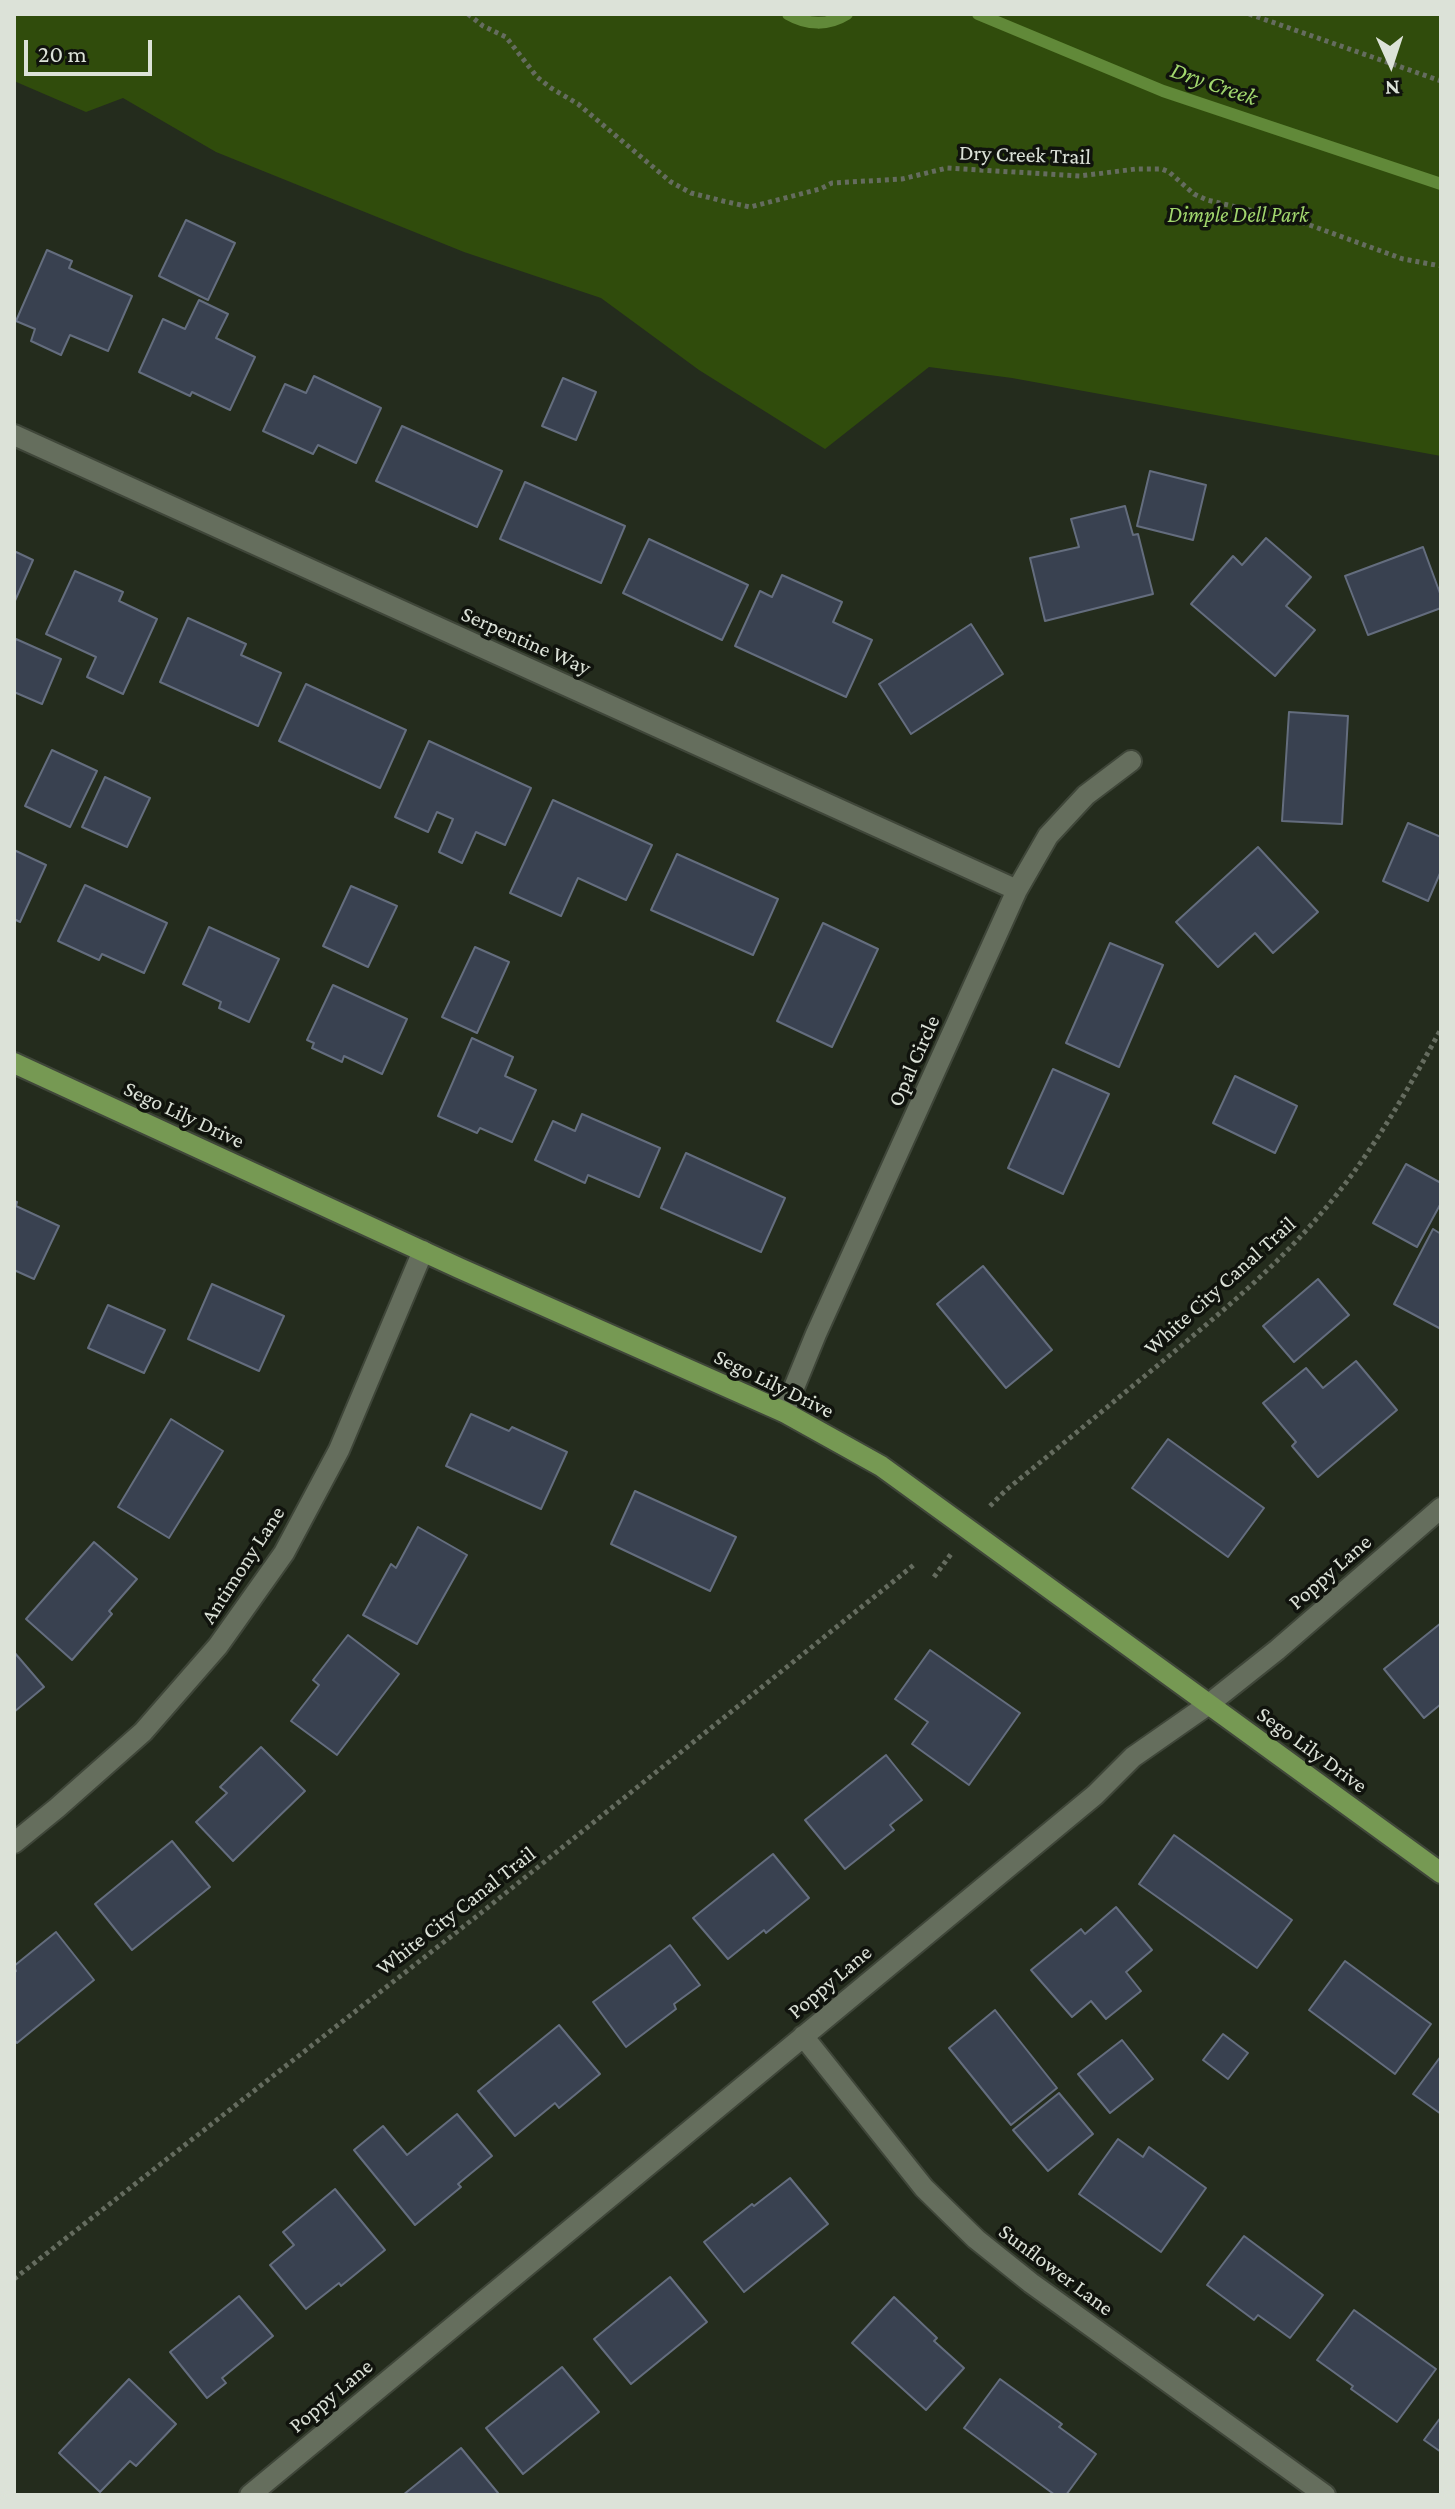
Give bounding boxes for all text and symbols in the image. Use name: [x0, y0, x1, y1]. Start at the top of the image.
scale bar: [28, 24, 156, 74]
north arrow: [1351, 24, 1431, 104]
text: 20 m: [38, 40, 87, 67]
water label: Dry Creek: [1167, 56, 1261, 112]
text: N: [1384, 76, 1400, 101]
street label: Dry Creek Trail: [959, 140, 1091, 170]
park label: Dimple Dell Park: [1168, 202, 1308, 228]
street label: Serpentine Way: [457, 601, 595, 681]
street label: Opal Circle: [882, 1011, 946, 1111]
street label: Sego Lily Drive: [119, 1076, 249, 1154]
street label: White City Canal Trail: [1139, 1211, 1301, 1361]
street label: Sego Lily Drive: [710, 1344, 838, 1424]
street label: Antimony Lane: [195, 1501, 291, 1629]
street label: Poppy Lane: [1283, 1529, 1377, 1615]
street label: Sego Lily Drive: [1252, 1701, 1372, 1799]
street label: White City Canal Trail: [371, 1841, 541, 1981]
street label: Poppy Lane: [783, 1939, 877, 2025]
street label: Sunflower Lane: [993, 2218, 1119, 2322]
street label: Poppy Lane: [284, 2353, 378, 2439]

